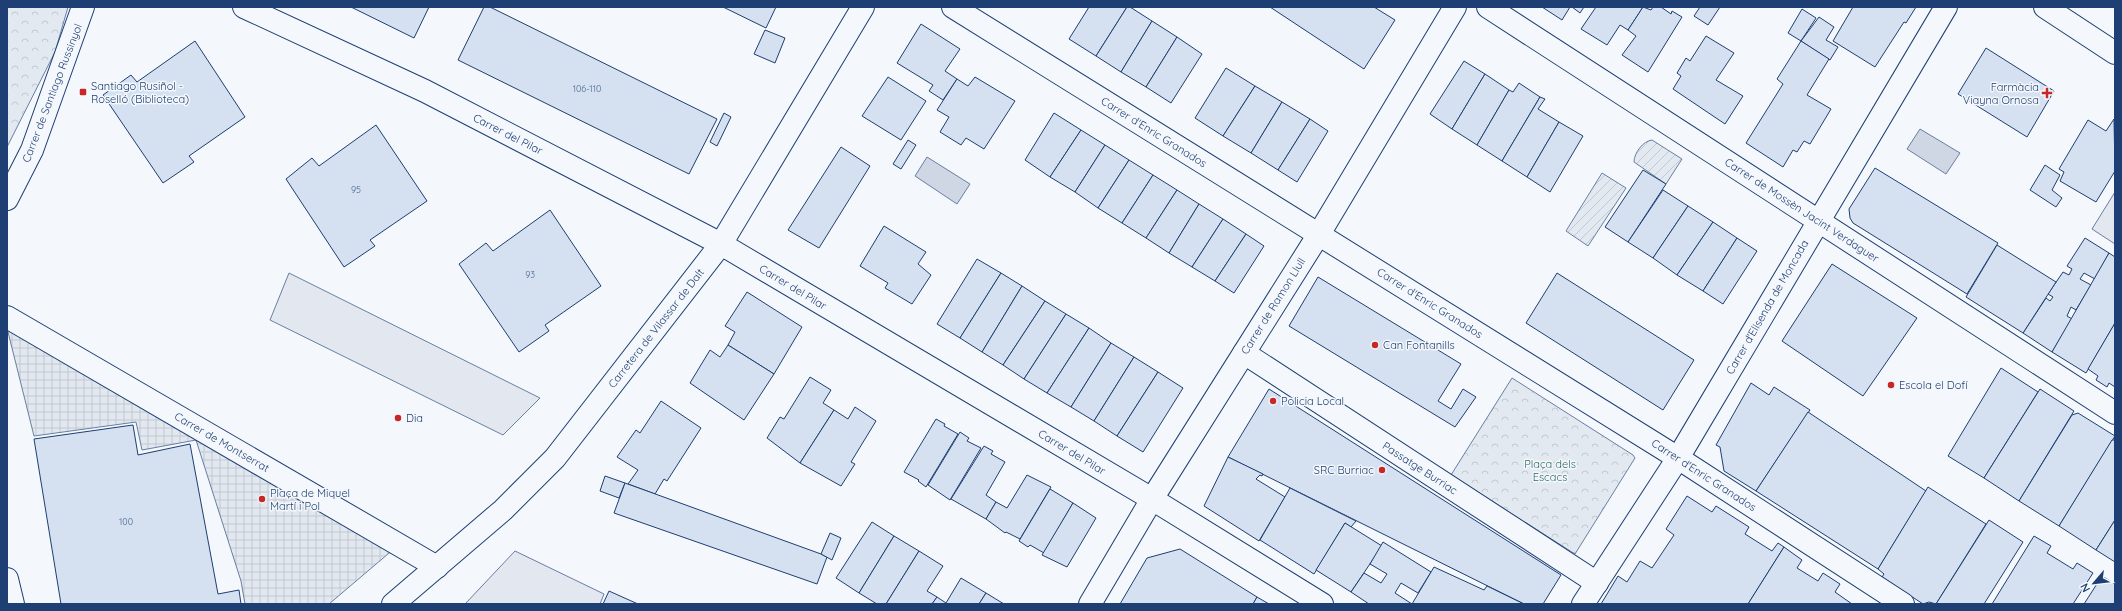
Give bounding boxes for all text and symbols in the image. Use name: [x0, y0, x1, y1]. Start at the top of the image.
street label: Carrer de Santiago Russinyol: [19, 22, 85, 164]
place label: Santiago Rusiñol - Roselló (Biblioteca): [91, 79, 189, 106]
place label: Farmàcia Viayna Ornosa: [1963, 80, 2039, 107]
house number: 106-110: [573, 83, 601, 94]
marker: Santiago Rusiñol - Roselló (Biblioteca): [78, 87, 88, 97]
marker: Farmàcia Viayna Ornosa: [2042, 88, 2052, 98]
street label: Carrer d'Enric Granados: [1099, 94, 1209, 170]
street label: Carrer del Pilar: [471, 110, 546, 158]
street label: Carrer de Mossèn Jacint Verdaguer: [1722, 155, 1882, 266]
house number: 95: [351, 184, 361, 195]
street label: Carrer d'Elisenda de Moncada: [1723, 237, 1811, 377]
street label: Carrer de Ramon Llull: [1238, 255, 1308, 357]
street label: Carrer del Pilar: [757, 261, 830, 313]
street label: Carretera de Vilassar de Dalt: [605, 265, 707, 391]
street label: Carrer d'Enric Granados: [1375, 265, 1485, 341]
house number: 93: [525, 269, 535, 280]
place label: Can Fontanills: [1383, 338, 1455, 352]
marker: Can Fontanills: [1370, 340, 1380, 350]
place label: Escola el Dofí: [1899, 378, 1968, 392]
marker: Escola el Dofí: [1886, 380, 1896, 390]
place label: Policia Local: [1281, 394, 1344, 408]
marker: Policia Local: [1268, 396, 1278, 406]
street label: Carrer de Montserrat: [172, 409, 272, 475]
place label: Dia: [406, 411, 423, 425]
marker: Dia: [393, 413, 403, 423]
street label: Carrer del Pilar: [1036, 426, 1109, 478]
street label: Carrer d'Enric Granados: [1649, 436, 1759, 514]
street label: Passatge Burriac: [1380, 439, 1460, 498]
park label: Plaça dels Escacs: [1524, 457, 1576, 484]
place label: SRC Burriac: [1314, 463, 1374, 477]
marker: SRC Burriac: [1377, 465, 1387, 475]
place label: Plaça de Miquel Martí i Pol: [270, 486, 350, 513]
marker: Plaça de Miquel Martí i Pol: [257, 494, 267, 504]
house number: 100: [119, 516, 133, 527]
north arrow: [2074, 563, 2114, 603]
text: N: [2077, 581, 2093, 595]

